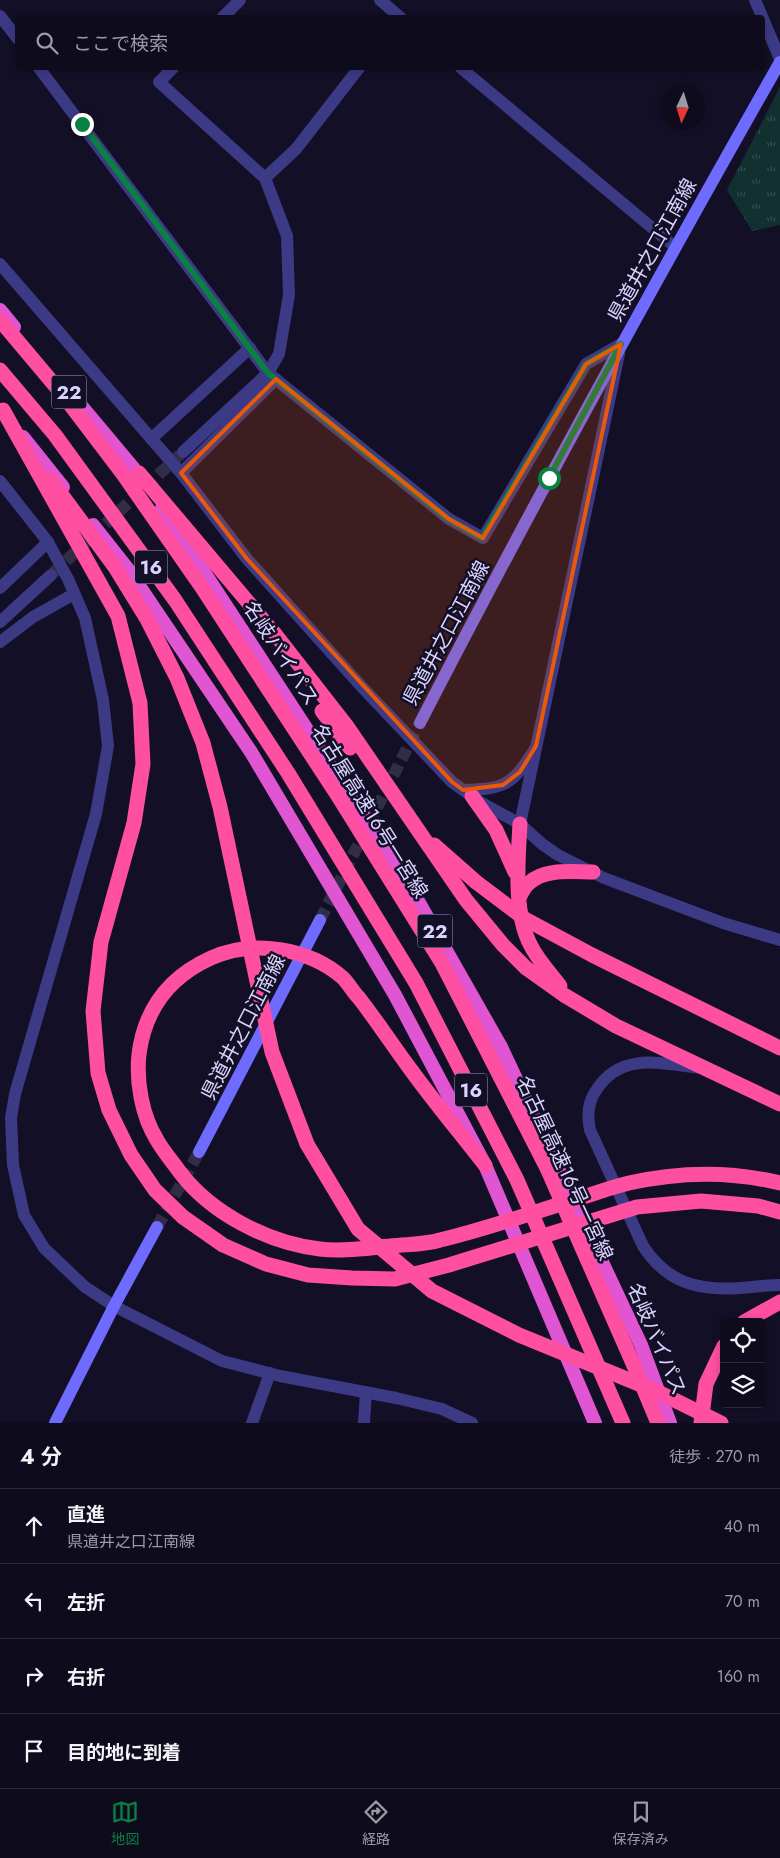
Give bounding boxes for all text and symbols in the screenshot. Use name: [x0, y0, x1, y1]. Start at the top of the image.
search box: [15, 15, 765, 70]
icon: search: [33, 29, 61, 57]
text: ここで検索: [73, 30, 168, 57]
north arrow: [660, 85, 705, 130]
route end: [71, 113, 94, 136]
street label: 県道井之口江南線: [601, 173, 704, 327]
road number: 22: [52, 376, 86, 408]
route start: [538, 467, 561, 490]
road number: 16: [135, 550, 167, 584]
street label: 県道井之口江南線: [396, 556, 497, 711]
street label: 名岐バイパス: [236, 595, 325, 711]
street label: 名古屋高速16号一宮線: [304, 719, 435, 904]
road number: 22: [418, 914, 452, 948]
street label: 県道井之口江南線: [194, 949, 293, 1105]
street label: 名古屋高速16号一宮線: [509, 1071, 620, 1265]
road number: 16: [455, 1074, 487, 1106]
street label: 名岐バイパス: [620, 1278, 693, 1400]
map controls: [720, 1318, 765, 1408]
button: locate: [720, 1318, 765, 1363]
button: layers: [720, 1363, 765, 1408]
text: 4 分: [20, 1442, 62, 1472]
text: 徒歩 · 270 m: [669, 1445, 760, 1468]
text: 直進: [67, 1501, 105, 1528]
icon: ahead: [20, 1512, 48, 1540]
text: 40 m: [724, 1515, 760, 1538]
text: 県道井之口江南線: [67, 1530, 195, 1553]
icon: left: [20, 1587, 48, 1615]
text: 左折: [67, 1589, 105, 1616]
text: 70 m: [725, 1590, 760, 1613]
icon: right: [20, 1662, 48, 1690]
text: 右折: [67, 1664, 105, 1691]
text: 160 m: [717, 1665, 760, 1688]
icon: arrive: [20, 1737, 48, 1765]
text: 目的地に到着: [67, 1739, 181, 1766]
tab: 地図: [111, 1798, 139, 1849]
tab: 経路: [362, 1798, 390, 1849]
tab: 保存済み: [613, 1798, 669, 1849]

